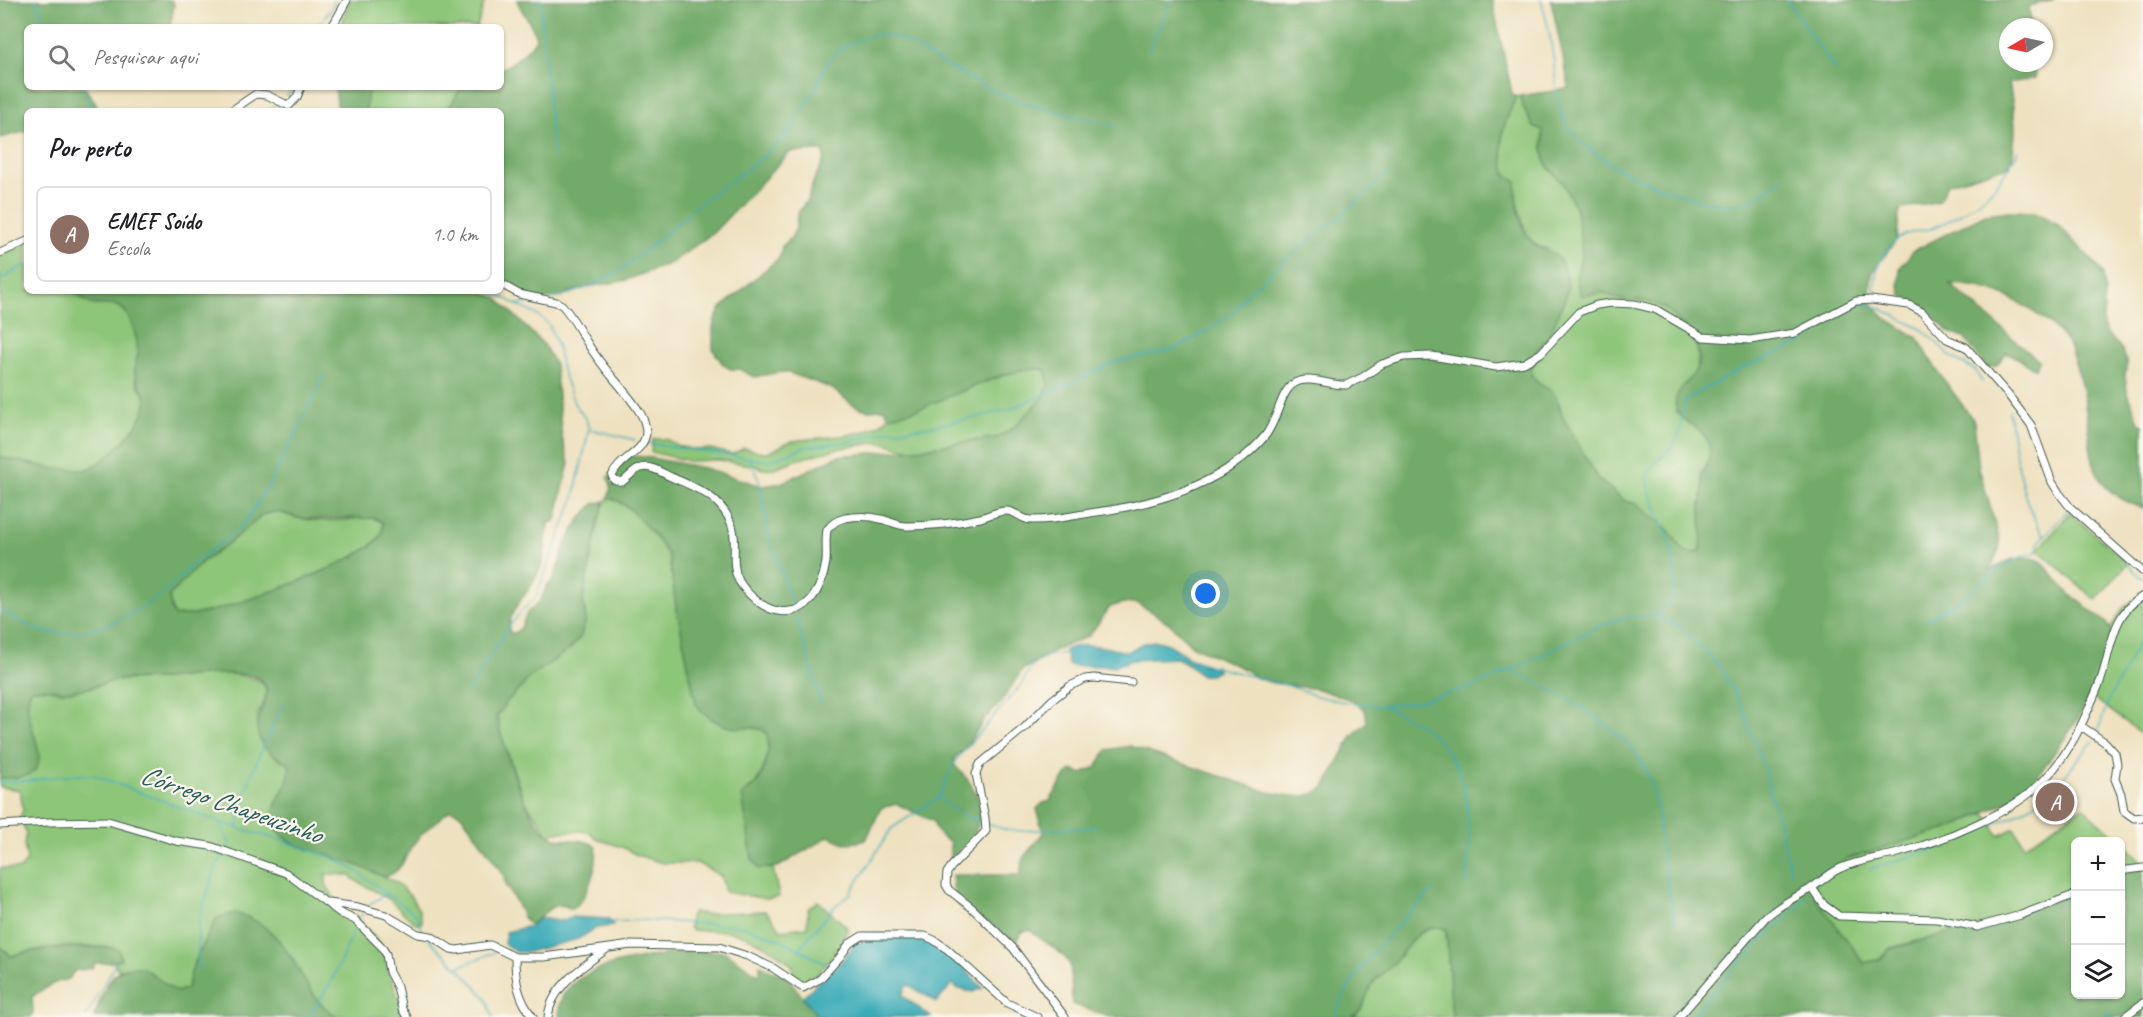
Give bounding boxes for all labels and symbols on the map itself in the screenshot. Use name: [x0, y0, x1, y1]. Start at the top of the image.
north arrow: [1999, 18, 2053, 72]
your location: [1191, 579, 1220, 608]
water label: Córrego Chapeuzinho: [136, 757, 329, 852]
pin: A: [2036, 780, 2074, 824]

